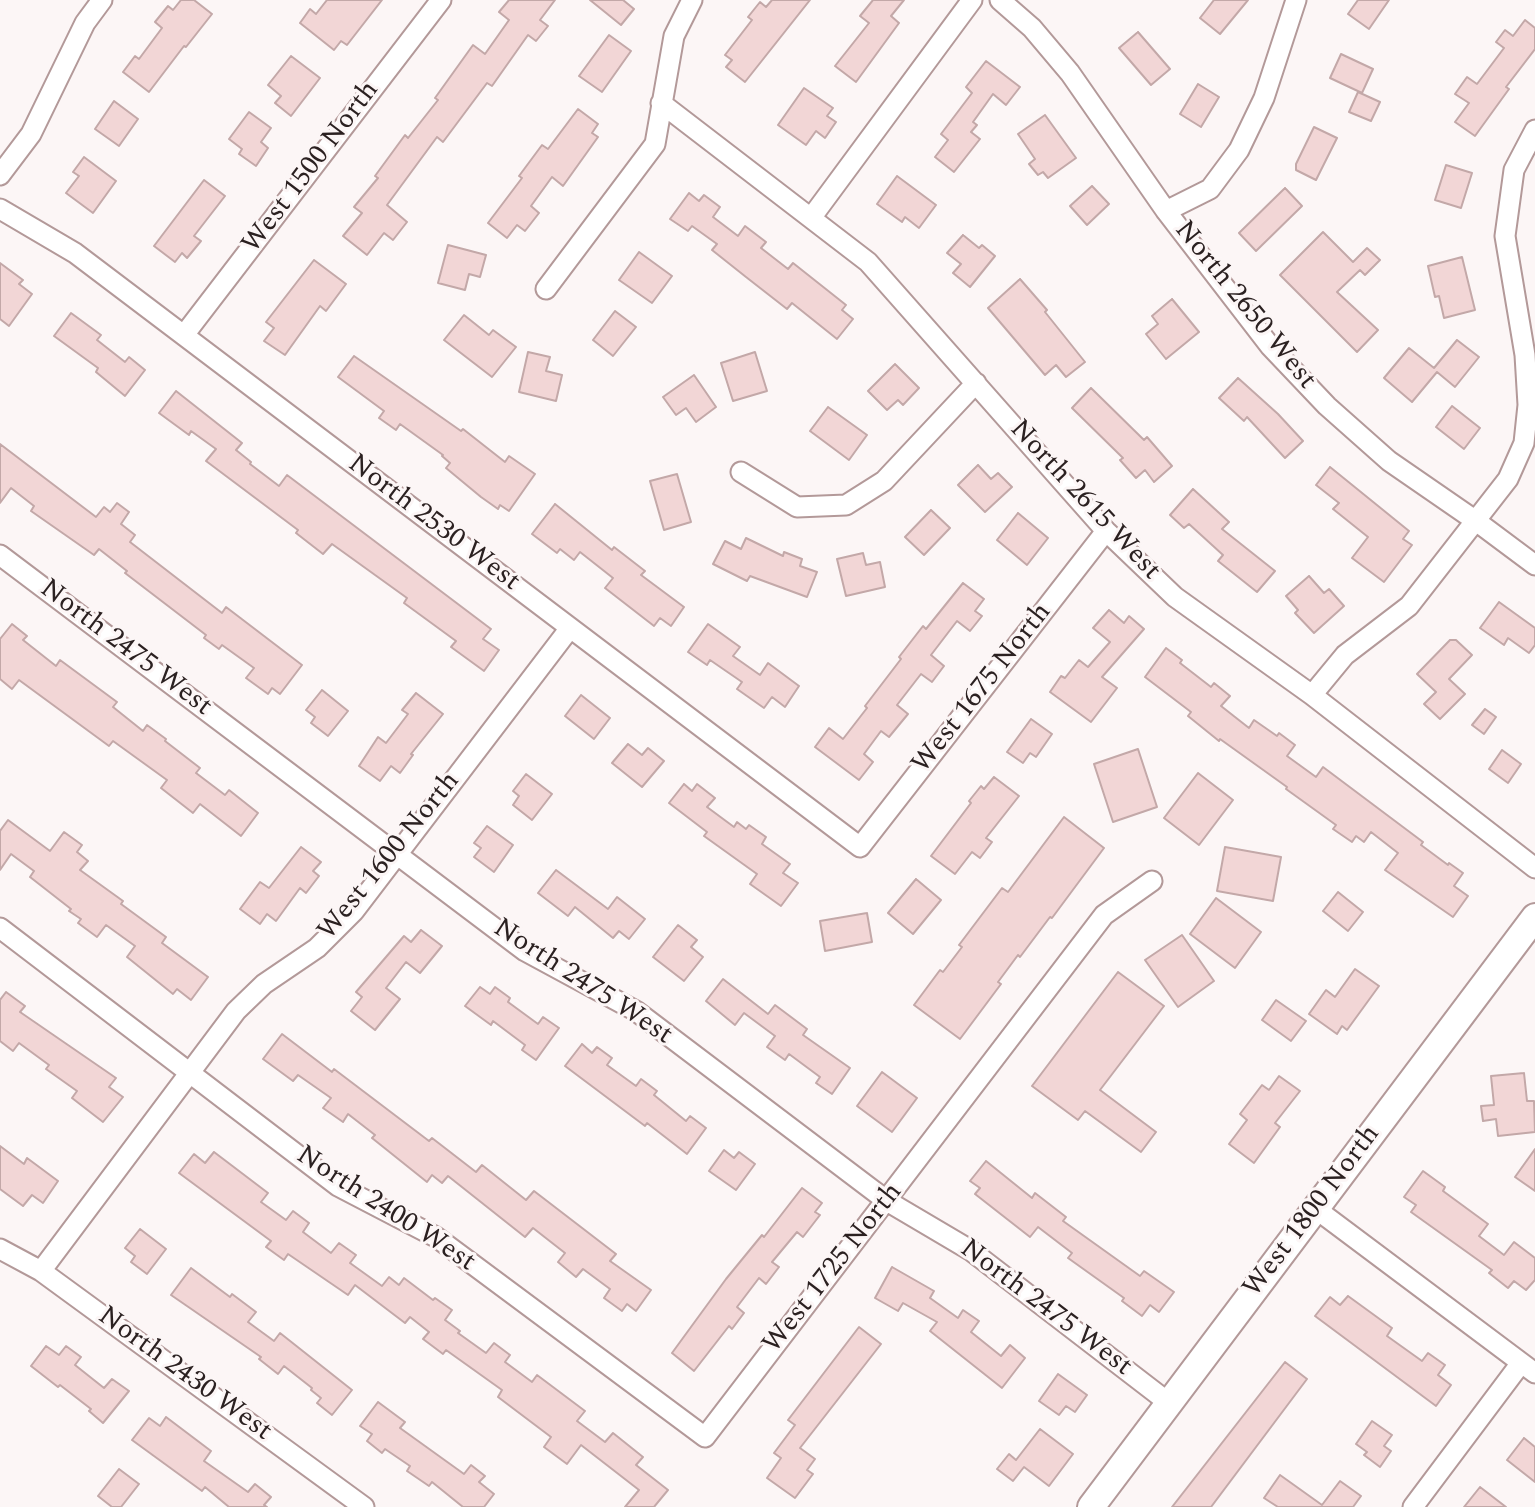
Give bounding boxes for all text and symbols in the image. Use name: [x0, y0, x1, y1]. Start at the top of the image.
street label: West 1500 North: [236, 75, 388, 261]
street label: North 2650 West: [1166, 215, 1322, 397]
street label: North 2615 West: [1001, 414, 1167, 588]
street label: North 2530 West: [340, 448, 526, 600]
street label: North 2475 West: [32, 573, 218, 725]
street label: West 1675 North: [906, 597, 1060, 781]
street label: West 1600 North: [312, 766, 468, 948]
street label: North 2475 West: [486, 913, 678, 1053]
street label: West 1800 North: [1237, 1119, 1389, 1305]
street label: North 2400 West: [289, 1140, 481, 1280]
street label: West 1725 North: [757, 1177, 911, 1361]
street label: North 2475 West: [952, 1233, 1138, 1385]
street label: North 2430 West: [90, 1301, 278, 1449]

